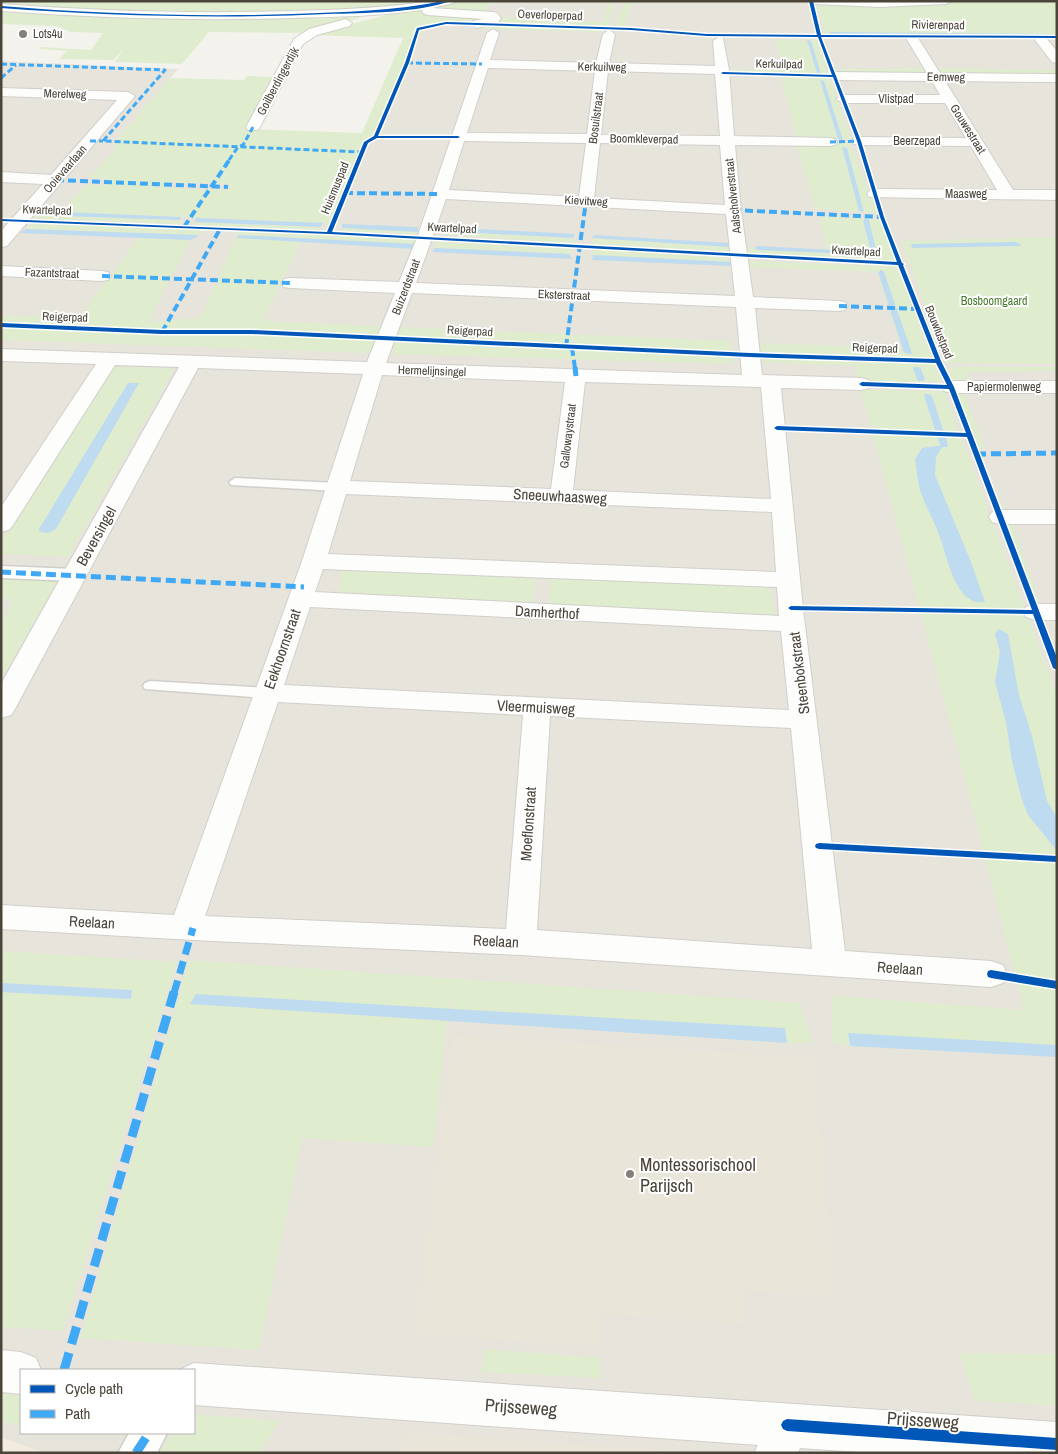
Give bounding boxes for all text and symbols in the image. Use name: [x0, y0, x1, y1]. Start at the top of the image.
street label: Oeverloperpad: [517, 6, 583, 24]
street label: Rivierenpad: [911, 17, 965, 33]
place label: Lots4u: [33, 26, 63, 42]
marker: Lots4u: [17, 28, 29, 40]
street label: Goilberdingerdijk: [253, 44, 303, 118]
street label: Kerkuilpad: [755, 56, 803, 72]
street label: Kerkuilweg: [578, 59, 627, 75]
street label: Eemweg: [927, 69, 966, 85]
street label: Merelweg: [43, 85, 87, 103]
street label: Bosuilstraat: [585, 91, 607, 145]
street label: Vlistpad: [878, 91, 914, 107]
street label: Gouwestraat: [946, 101, 990, 157]
street label: Boomkleverpad: [610, 130, 678, 148]
street label: Beerzepad: [893, 133, 941, 149]
street label: Ooievaarlaan: [40, 141, 90, 197]
street label: Aalscholverstraat: [721, 157, 745, 235]
street label: Huismuspad: [317, 159, 353, 217]
street label: Maasweg: [945, 186, 988, 202]
street label: Kievitweg: [564, 192, 609, 210]
street label: Kwartelpad: [22, 201, 72, 219]
street label: Kwartelpad: [427, 219, 477, 237]
street label: Kwartelpad: [831, 242, 881, 260]
street label: Buizerdstraat: [388, 257, 424, 317]
street label: Fazantstraat: [25, 264, 80, 282]
street label: Eksterstraat: [537, 286, 591, 304]
park label: Bosboomgaard: [961, 293, 1027, 309]
street label: Bouwlustpad: [921, 303, 957, 361]
street label: Reigerpad: [42, 308, 88, 326]
street label: Reigerpad: [447, 322, 493, 340]
street label: Reigerpad: [852, 339, 898, 357]
street label: Hermelijnsingel: [398, 362, 466, 380]
street label: Papiermolenweg: [967, 379, 1041, 395]
street label: Gallowaystraat: [556, 402, 580, 469]
street label: Sneeuwhaasweg: [513, 483, 607, 509]
street label: Beversingel: [71, 503, 121, 569]
street label: Damherthof: [514, 600, 580, 624]
street label: Eekhoornstraat: [258, 606, 306, 692]
street label: Steenbokstraat: [783, 630, 814, 715]
street label: Vleermuisweg: [497, 694, 576, 720]
street label: Moeflonstraat: [515, 786, 541, 862]
street label: Reelaan: [69, 910, 115, 934]
street label: Reelaan: [473, 929, 519, 953]
street label: Reelaan: [876, 956, 924, 980]
place label: Montessorischool Parijsch: [640, 1152, 756, 1198]
marker: Montessorischool Parijsch: [624, 1168, 636, 1180]
legend: [20, 1369, 195, 1434]
text: Cycle path: [65, 1378, 123, 1399]
street label: Prijsseweg: [484, 1392, 559, 1422]
text: Path: [65, 1403, 90, 1424]
street label: Prijsseweg: [886, 1405, 961, 1435]

